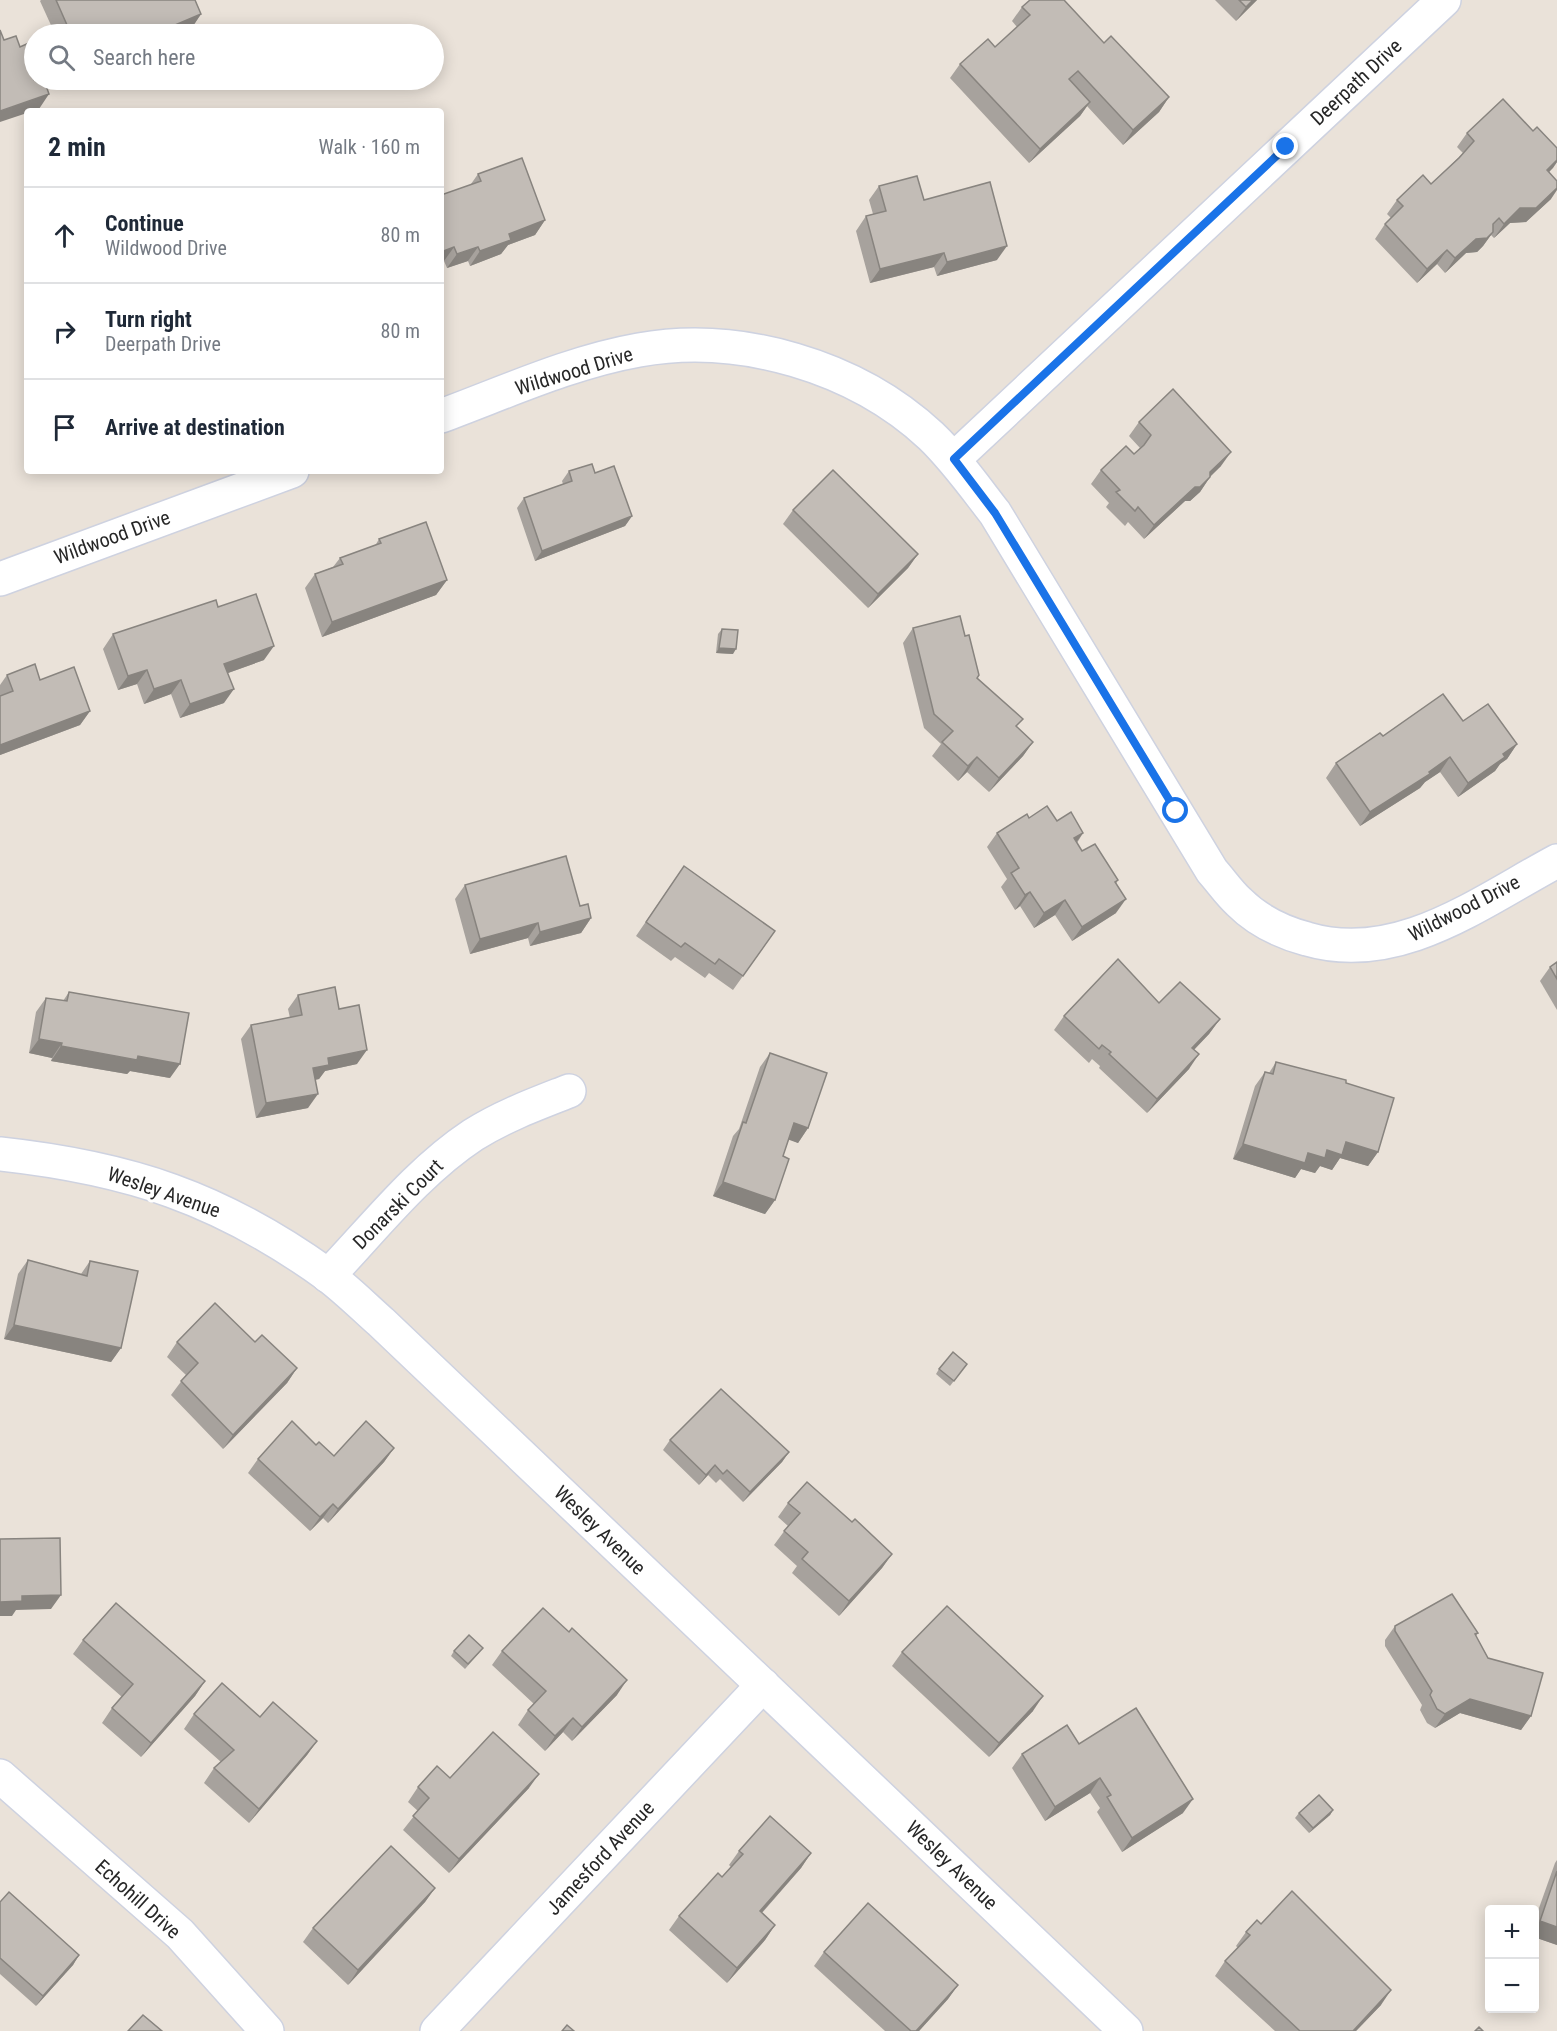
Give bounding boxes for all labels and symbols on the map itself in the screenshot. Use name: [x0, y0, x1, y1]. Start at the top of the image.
street label: Deerpath Drive: [1305, 34, 1407, 130]
route end: [1272, 133, 1298, 159]
street label: Wildwood Drive: [512, 342, 636, 400]
street label: Wildwood Drive: [51, 505, 173, 569]
route start: [1162, 797, 1188, 823]
street label: Wildwood Drive: [1404, 870, 1524, 946]
street label: Donarski Court: [348, 1154, 448, 1254]
street label: Wesley Avenue: [104, 1161, 224, 1223]
street label: Wesley Avenue: [549, 1480, 651, 1580]
street label: Jamesford Avenue: [541, 1796, 659, 1920]
street label: Wesley Avenue: [901, 1815, 1003, 1915]
street label: Echohill Drive: [90, 1854, 186, 1944]

